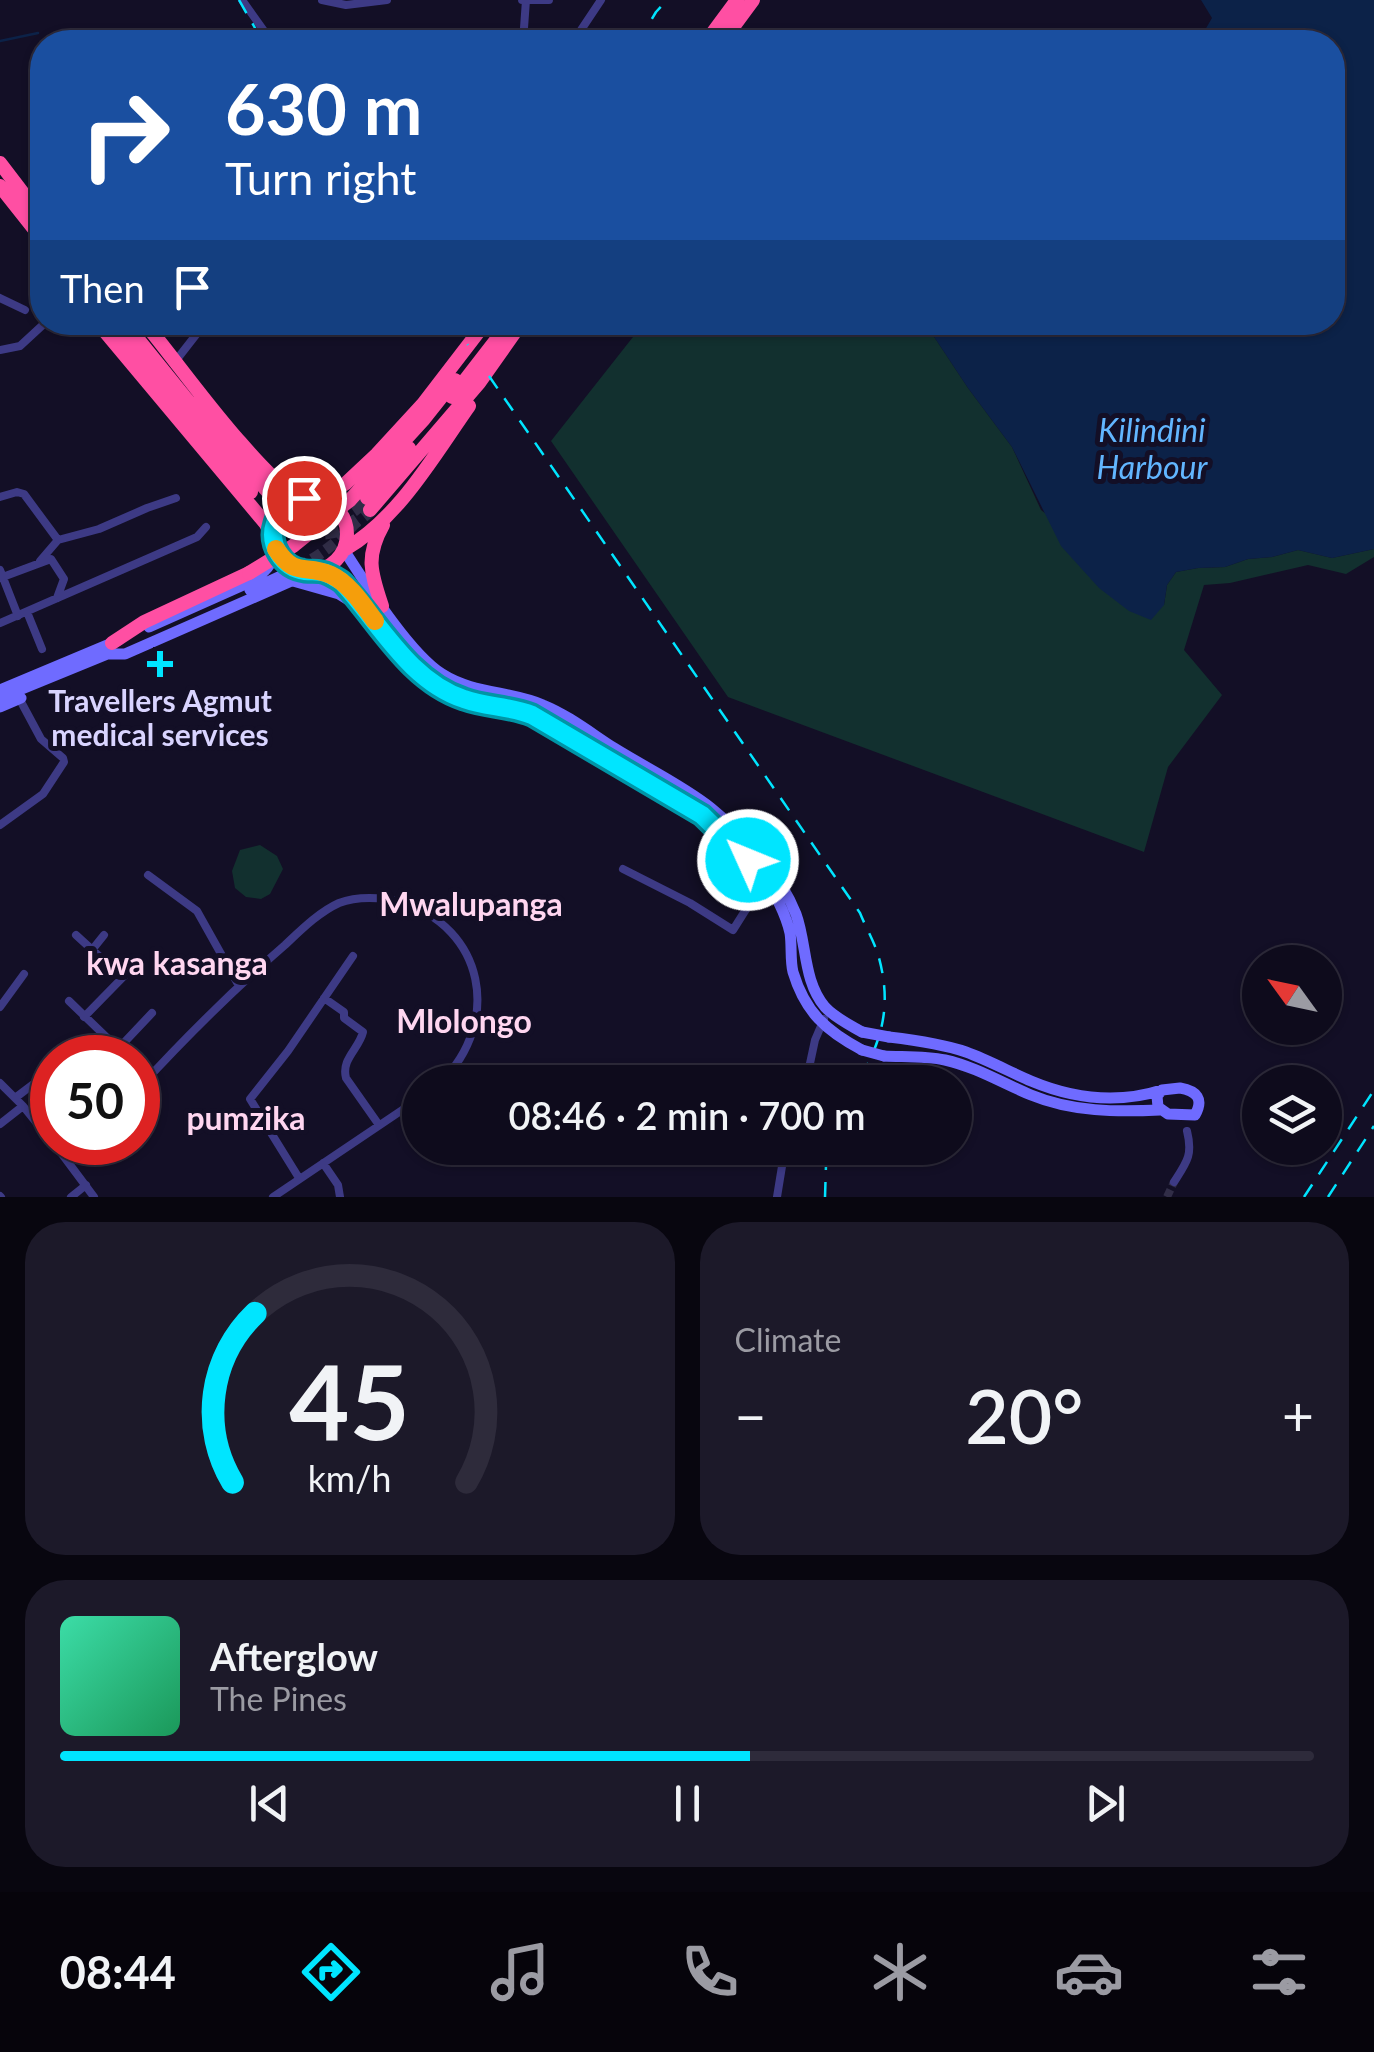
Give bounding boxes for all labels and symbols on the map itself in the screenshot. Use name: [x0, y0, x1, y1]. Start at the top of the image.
water label: Kilindini Harbour: [1097, 410, 1209, 486]
pin: [262, 456, 347, 541]
marker: Travellers Agmut medical services: [147, 651, 173, 677]
place label: Travellers Agmut medical services: [48, 682, 272, 752]
position arrow: [696, 808, 800, 912]
district label: Mwalupanga: [379, 884, 563, 923]
district label: kwa kasanga: [86, 943, 268, 982]
north arrow: [1242, 945, 1342, 1045]
district label: Mlolongo: [396, 1001, 532, 1040]
speed limit sign: 50: [30, 1035, 160, 1165]
district label: pumzika: [186, 1098, 306, 1137]

